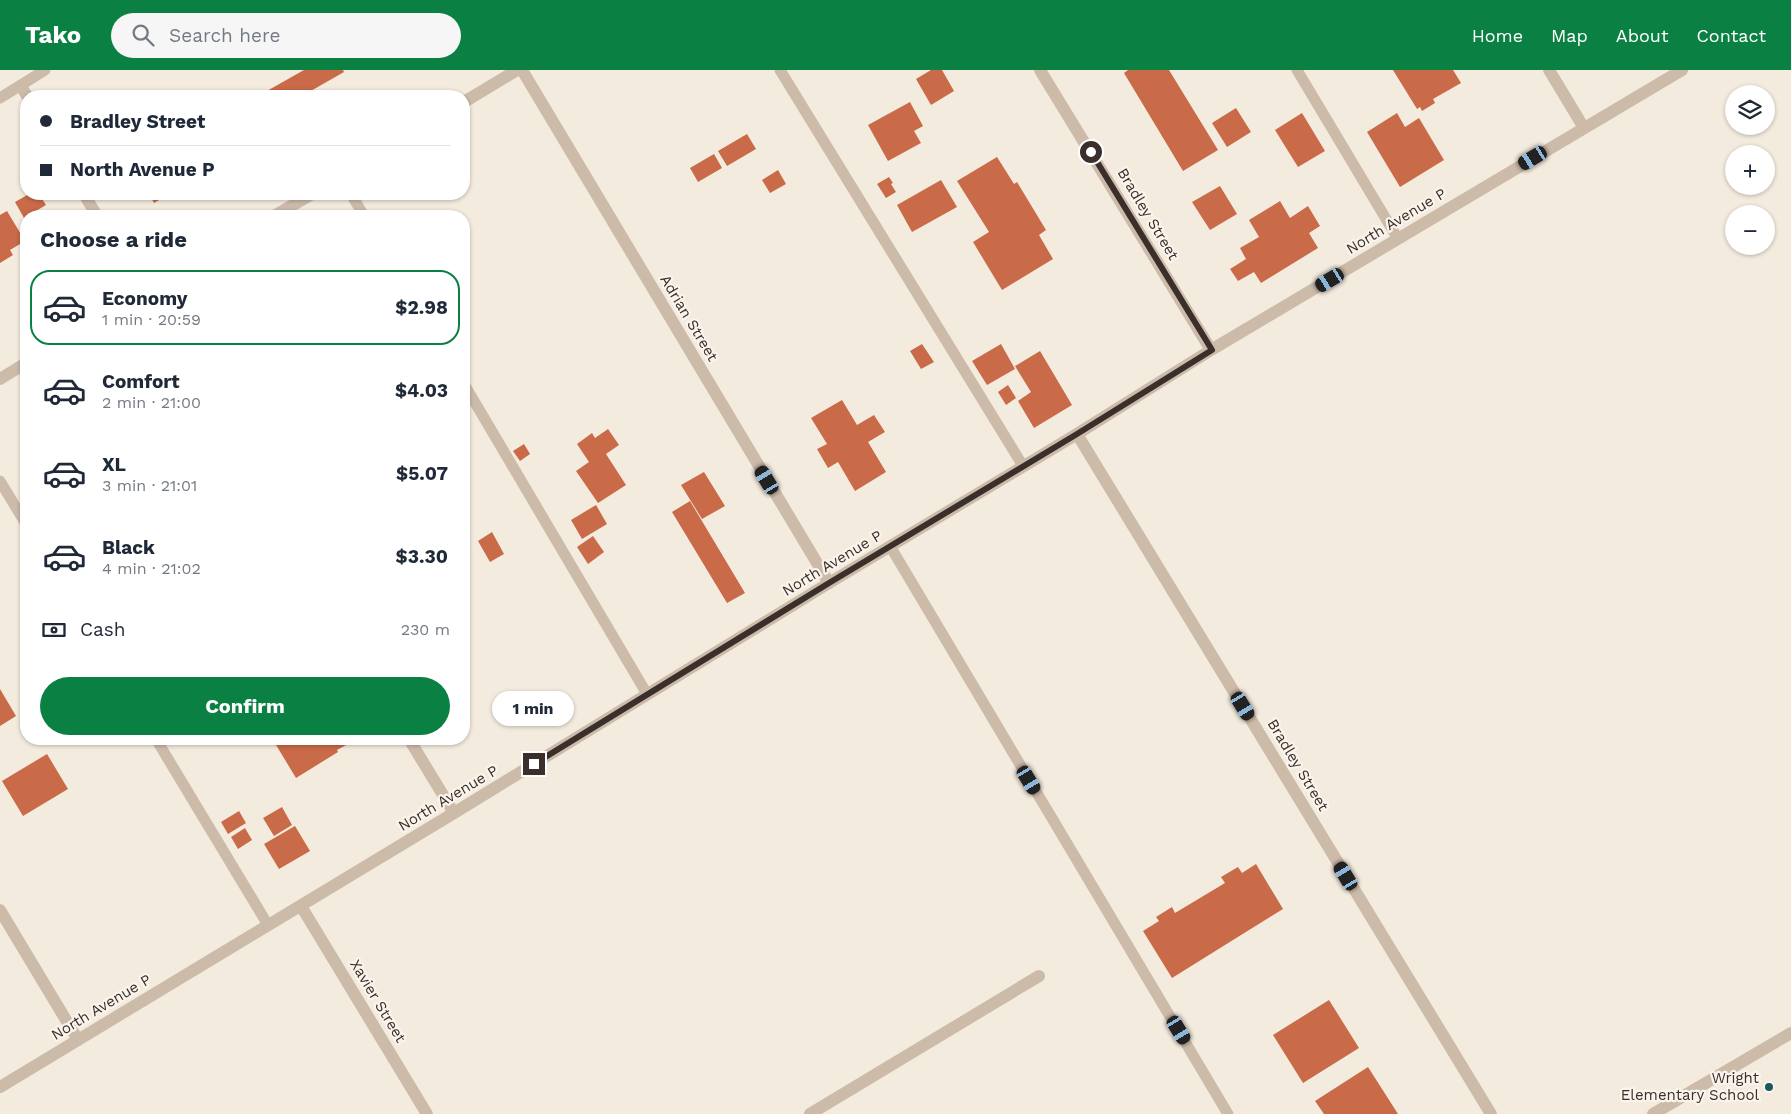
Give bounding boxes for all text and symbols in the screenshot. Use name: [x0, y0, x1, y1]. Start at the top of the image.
search box: [111, 13, 461, 58]
text: Tako: [25, 21, 81, 49]
icon: search: [129, 21, 157, 49]
text: Search here: [169, 24, 280, 47]
text: Home: [1472, 25, 1523, 46]
text: Map: [1551, 25, 1588, 46]
text: About: [1616, 25, 1668, 46]
text: Contact: [1696, 25, 1766, 46]
map controls: [1725, 85, 1775, 255]
button: layers: [1725, 85, 1775, 135]
text: Bradley Street: [70, 110, 205, 133]
route start: [1080, 141, 1102, 163]
car: [1516, 144, 1549, 172]
button: +: [1725, 145, 1775, 195]
text: North Avenue P: [70, 158, 215, 181]
street label: Bradley Street: [1113, 165, 1183, 264]
street label: North Avenue P: [1343, 184, 1449, 258]
button: −: [1725, 205, 1775, 255]
text: Choose a ride: [40, 227, 187, 252]
car: [1313, 266, 1346, 294]
street label: Adrian Street: [656, 272, 722, 365]
icon: car: [42, 285, 87, 330]
text: Economy: [102, 287, 187, 310]
text: $2.98: [395, 296, 448, 319]
text: 1 min · 20:59: [102, 310, 201, 329]
icon: car: [42, 368, 87, 413]
text: Comfort: [102, 370, 180, 393]
text: $4.03: [395, 379, 448, 402]
text: 2 min · 21:00: [102, 393, 201, 412]
icon: car: [42, 451, 87, 496]
text: XL: [102, 453, 126, 476]
text: $5.07: [396, 462, 448, 485]
car: [752, 463, 781, 497]
text: 3 min · 21:01: [102, 476, 197, 495]
street label: North Avenue P: [779, 526, 885, 600]
icon: car: [42, 534, 87, 579]
text: Black: [102, 536, 155, 559]
text: $3.30: [396, 545, 448, 568]
text: 4 min · 21:02: [102, 559, 201, 578]
icon: cash: [40, 616, 68, 644]
text: Cash: [80, 618, 126, 641]
text: 230 m: [401, 620, 450, 639]
button: Confirm: [40, 677, 450, 735]
car: [1228, 689, 1257, 723]
callout: 1 min: [493, 692, 575, 726]
text: 1 min: [512, 699, 554, 718]
street label: Bradley Street: [1263, 716, 1333, 815]
route end: [523, 753, 545, 775]
street label: North Avenue P: [395, 761, 501, 835]
car: [1014, 763, 1043, 797]
car: [1331, 859, 1360, 893]
street label: Xavier Street: [346, 956, 410, 1046]
street label: North Avenue P: [48, 970, 154, 1044]
car: [1164, 1013, 1193, 1047]
place label: Wright Elementary School: [1621, 1069, 1760, 1104]
marker: Wright Elementary School: [1763, 1081, 1775, 1093]

